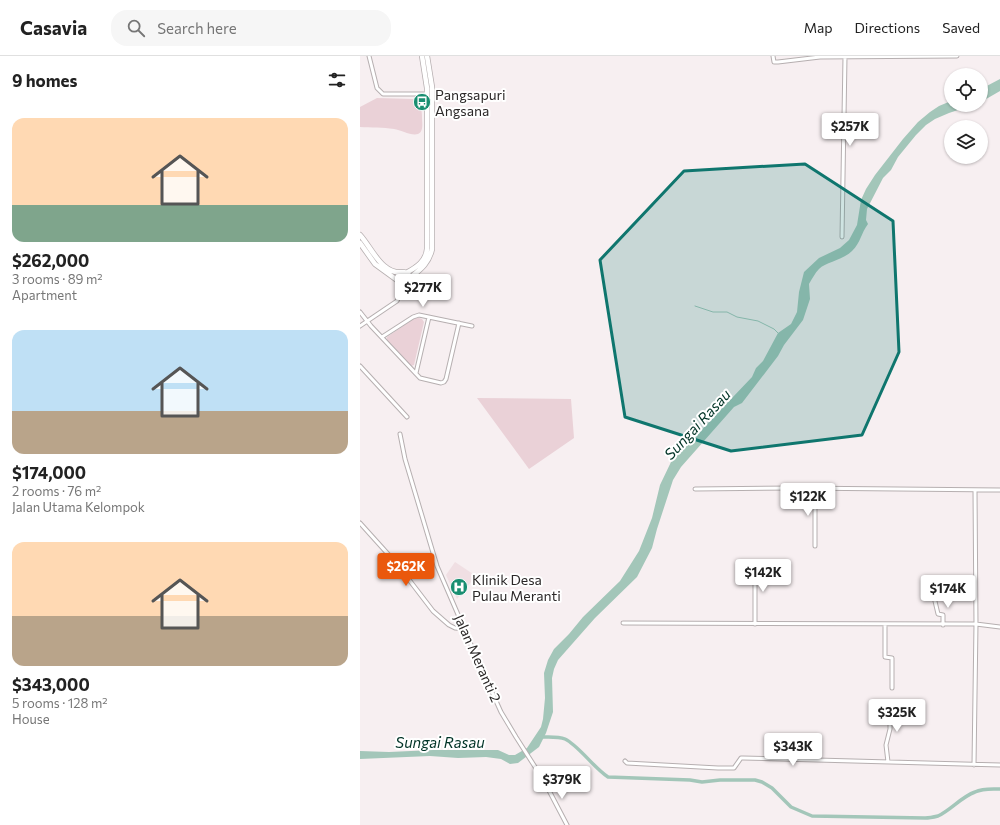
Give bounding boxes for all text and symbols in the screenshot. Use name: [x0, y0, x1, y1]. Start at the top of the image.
search box: [111, 10, 391, 46]
text: Casavia: [20, 16, 87, 39]
icon: search: [125, 17, 147, 39]
text: Search here: [157, 19, 237, 37]
text: Map: [804, 19, 833, 36]
text: Directions: [855, 19, 920, 36]
text: Saved: [942, 19, 980, 36]
map controls: [944, 68, 988, 164]
button: locate: [944, 68, 988, 112]
icon: filters: [326, 69, 348, 91]
text: 9 homes: [12, 70, 77, 91]
place label: Pangsapuri Angsana: [435, 86, 506, 119]
bus stop icon: Pangsapuri Angsana: [412, 92, 432, 112]
pin: $257K: [822, 113, 878, 147]
text: $257K: [831, 118, 869, 134]
button: layers: [944, 120, 988, 164]
icon: home: [144, 144, 216, 216]
text: $262,000: [12, 250, 89, 271]
text: 3 rooms · 89 m²: [12, 271, 103, 287]
pin: $277K: [395, 274, 451, 308]
text: $277K: [404, 279, 442, 295]
text: Apartment: [12, 287, 77, 303]
icon: home: [144, 356, 216, 428]
water label: Sungai Rasau: [660, 385, 734, 463]
text: $174,000: [12, 462, 86, 483]
text: 2 rooms · 76 m²: [12, 483, 101, 499]
pin: $122K: [780, 483, 836, 517]
text: $122K: [789, 488, 827, 504]
text: Jalan Utama Kelompok: [12, 499, 145, 515]
pin: $262K: [378, 553, 434, 587]
text: $262K: [386, 558, 426, 574]
pin: $142K: [735, 559, 791, 593]
text: $142K: [744, 564, 782, 580]
icon: home: [144, 568, 216, 640]
place label: Klinik Desa Pulau Meranti: [472, 571, 561, 604]
pin: $174K: [920, 575, 976, 609]
hospital icon: Klinik Desa Pulau Meranti: [449, 577, 469, 597]
text: $174K: [930, 580, 966, 596]
street label: Jalan Meranti 2: [451, 611, 505, 705]
text: $343,000: [12, 674, 90, 695]
text: 5 rooms · 128 m²: [12, 695, 107, 711]
pin: $325K: [869, 699, 925, 733]
text: $325K: [877, 704, 917, 720]
text: House: [12, 711, 50, 727]
water label: Sungai Rasau: [395, 733, 485, 751]
pin: $343K: [765, 733, 821, 767]
text: $343K: [773, 738, 813, 754]
pin: $379K: [534, 766, 590, 800]
text: $379K: [542, 771, 582, 787]

